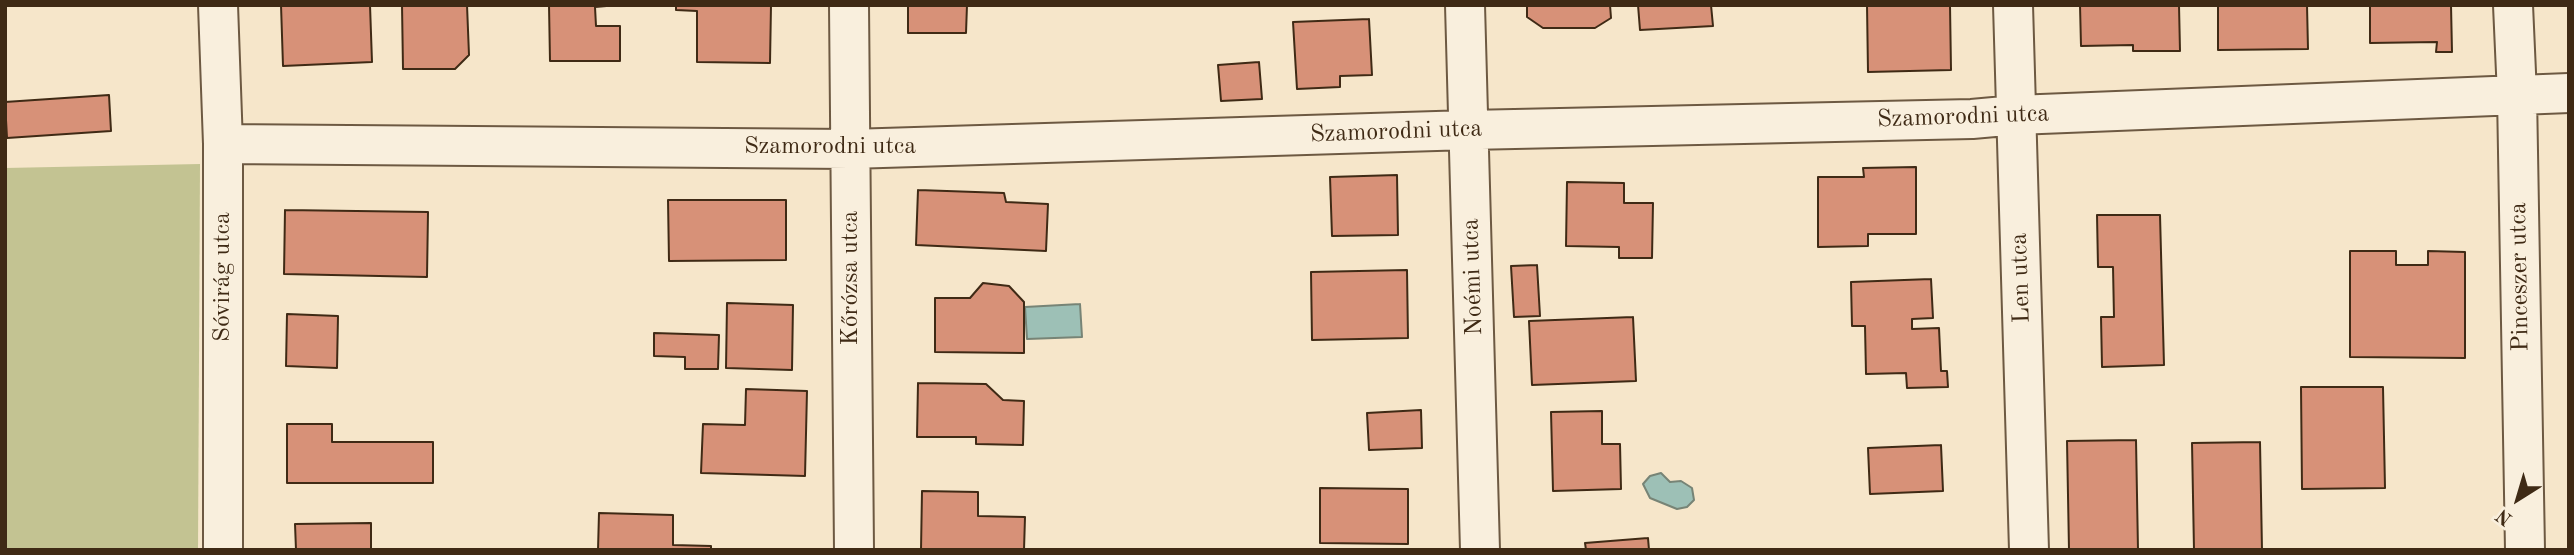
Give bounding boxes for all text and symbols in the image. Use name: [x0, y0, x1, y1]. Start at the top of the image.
street label: Szamorodni utca: [1876, 100, 2050, 134]
street label: Szamorodni utca: [1309, 115, 1483, 149]
street label: Szamorodni utca: [744, 133, 916, 161]
street label: Pinceszer utca: [2504, 202, 2536, 352]
street label: Kőrózsa utca: [837, 211, 865, 345]
street label: Sóvirág utca: [209, 212, 237, 342]
street label: Noémi utca: [1457, 218, 1489, 336]
street label: Len utca: [2005, 232, 2037, 324]
north arrow: [2483, 464, 2553, 534]
text: N: [2494, 504, 2517, 528]

